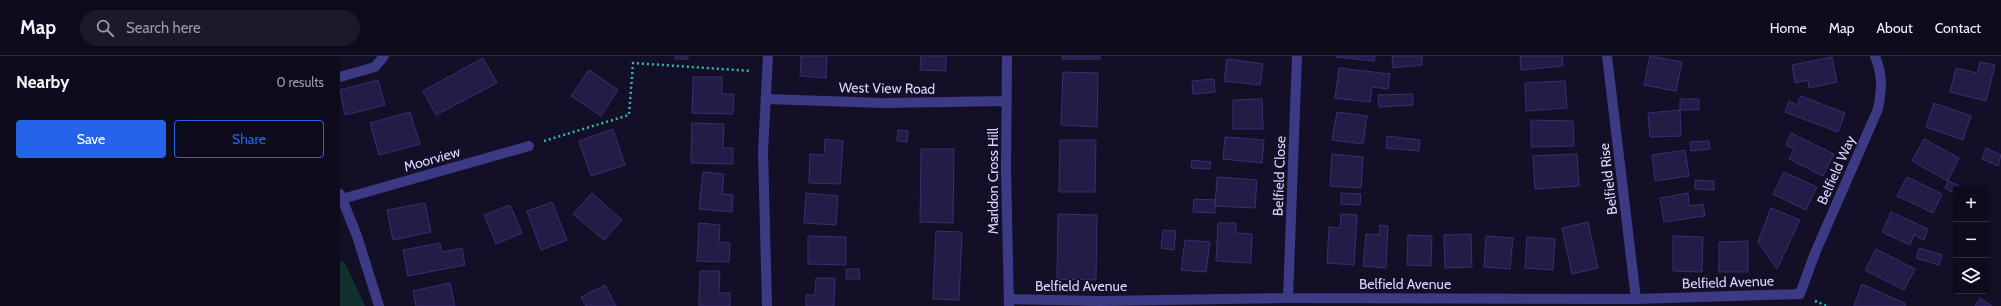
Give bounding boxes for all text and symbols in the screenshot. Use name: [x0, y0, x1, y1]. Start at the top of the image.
search box: [80, 10, 360, 46]
text: Map: [20, 16, 56, 39]
icon: search: [94, 17, 116, 39]
text: Search here: [126, 19, 201, 37]
text: Home: [1770, 19, 1807, 37]
text: Map: [1829, 19, 1854, 37]
text: About: [1876, 19, 1913, 37]
text: Contact: [1935, 19, 1981, 37]
text: Nearby: [16, 72, 69, 92]
text: 0 results: [276, 74, 324, 90]
street label: West View Road: [839, 78, 935, 98]
button: Save: [16, 120, 166, 158]
button: Share: [174, 120, 324, 158]
street label: Marldon Cross Hill: [984, 127, 1002, 234]
street label: Belfield Way: [1813, 133, 1859, 207]
street label: Belfield Close: [1269, 136, 1289, 216]
street label: Moorview: [402, 142, 462, 176]
street label: Belfield Rise: [1595, 142, 1621, 216]
map controls: [1953, 186, 1989, 294]
button: +: [1953, 186, 1989, 222]
button: −: [1953, 222, 1989, 258]
button: layers: [1953, 258, 1989, 294]
street label: Belfield Avenue: [1682, 271, 1774, 293]
street label: Belfield Avenue: [1359, 275, 1451, 293]
street label: Belfield Avenue: [1035, 277, 1127, 295]

